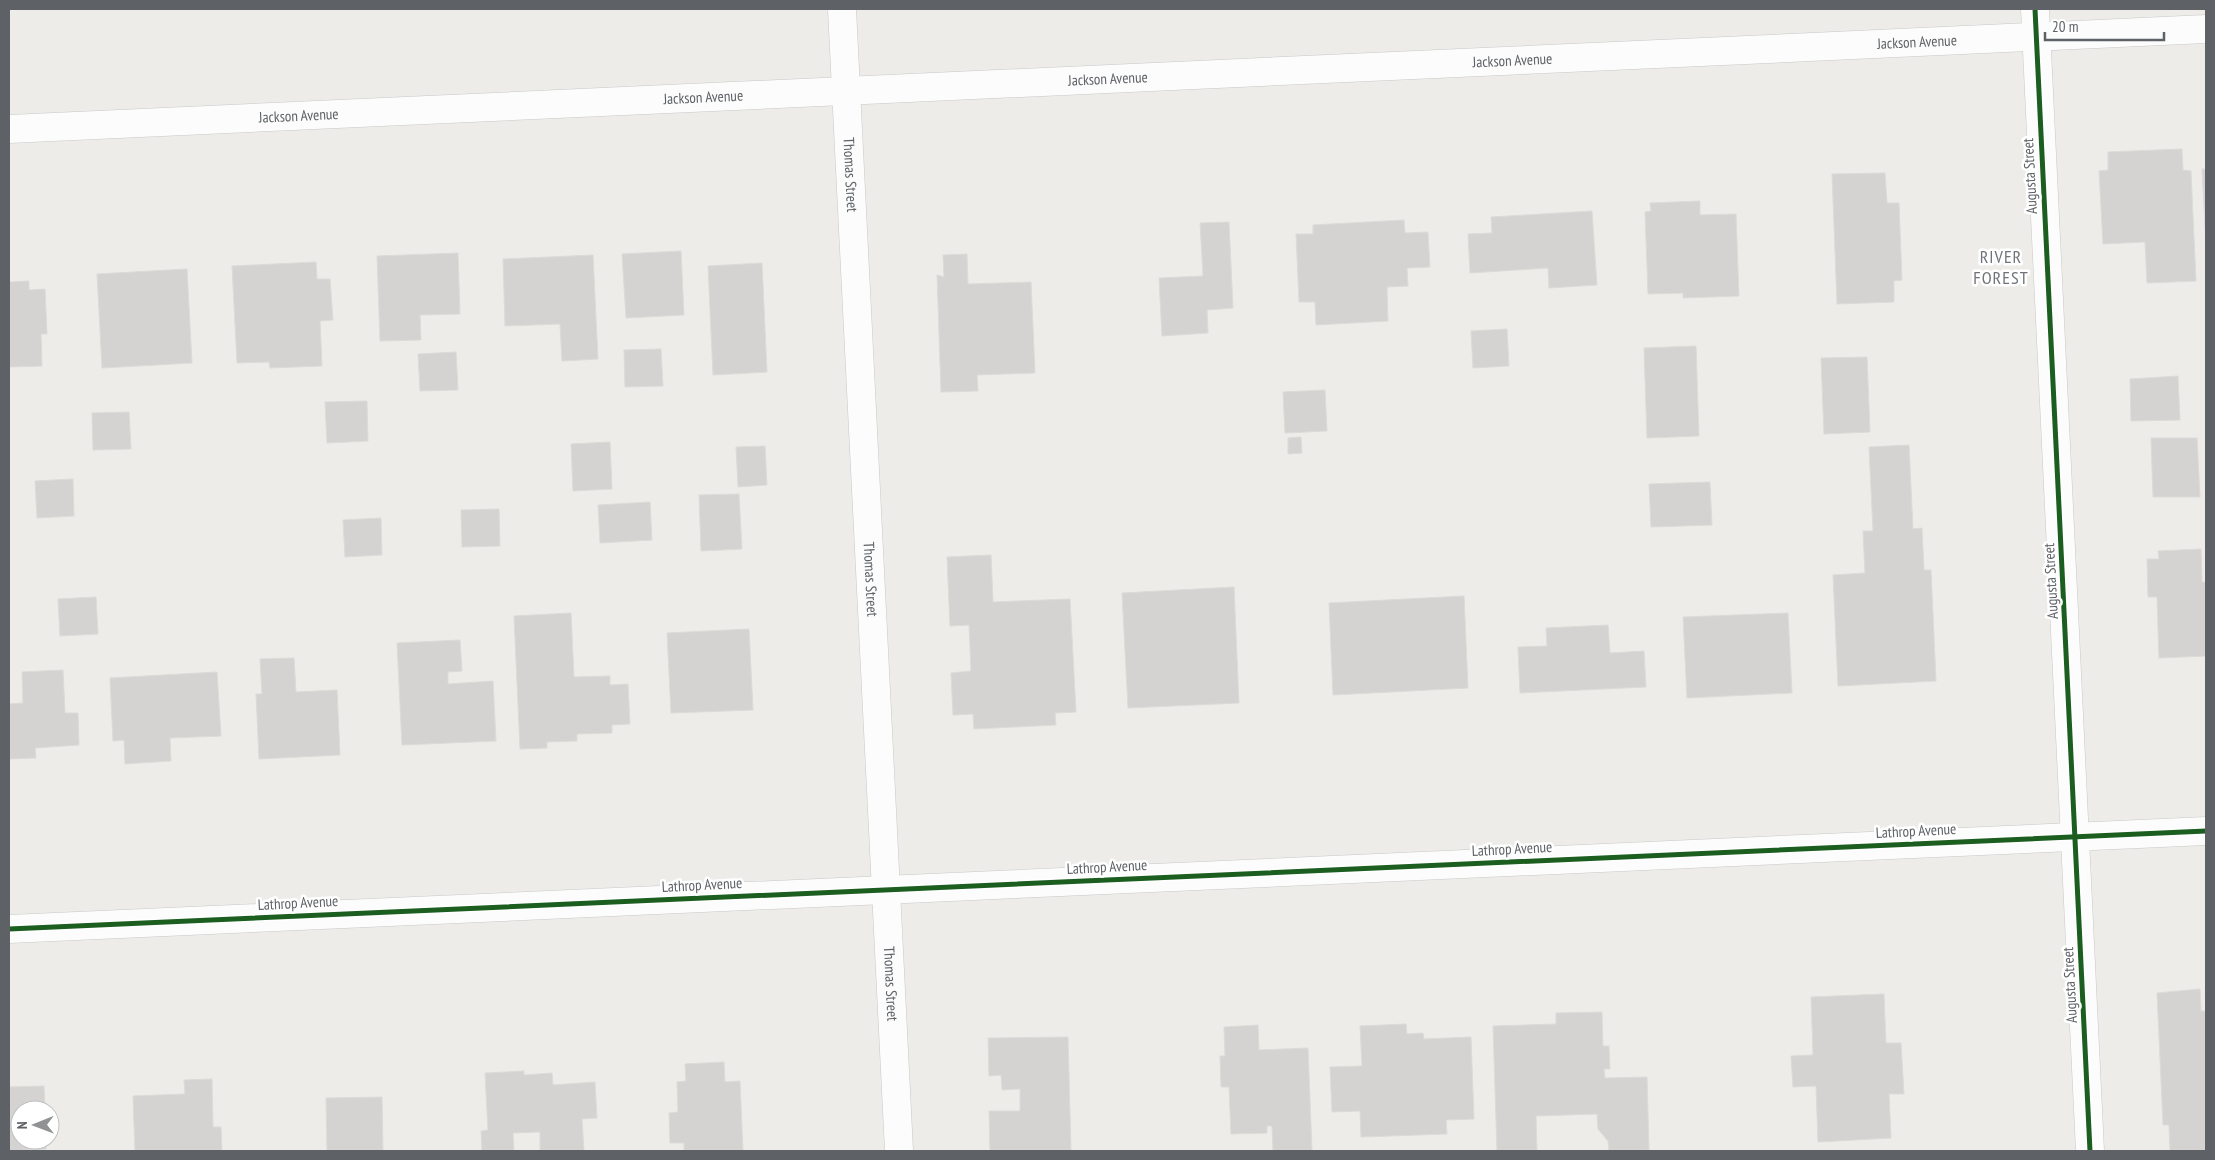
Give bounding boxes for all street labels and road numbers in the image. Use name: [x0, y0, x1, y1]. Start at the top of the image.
street label: Jackson Avenue: [1876, 30, 1957, 53]
street label: Jackson Avenue: [1471, 49, 1553, 71]
street label: Jackson Avenue: [1067, 67, 1148, 90]
street label: Jackson Avenue: [662, 86, 744, 108]
street label: Jackson Avenue: [257, 104, 339, 127]
street label: Thomas Street: [839, 137, 862, 213]
street label: Augusta Street: [2018, 138, 2041, 214]
street label: Thomas Street: [860, 541, 882, 617]
street label: Augusta Street: [2039, 543, 2062, 619]
street label: Lathrop Avenue: [1875, 819, 1957, 842]
street label: Lathrop Avenue: [1471, 837, 1553, 860]
street label: Lathrop Avenue: [1066, 855, 1148, 878]
street label: Lathrop Avenue: [661, 873, 743, 896]
street label: Lathrop Avenue: [257, 891, 339, 914]
street label: Thomas Street: [880, 946, 903, 1022]
street label: Augusta Street: [2058, 947, 2081, 1023]

